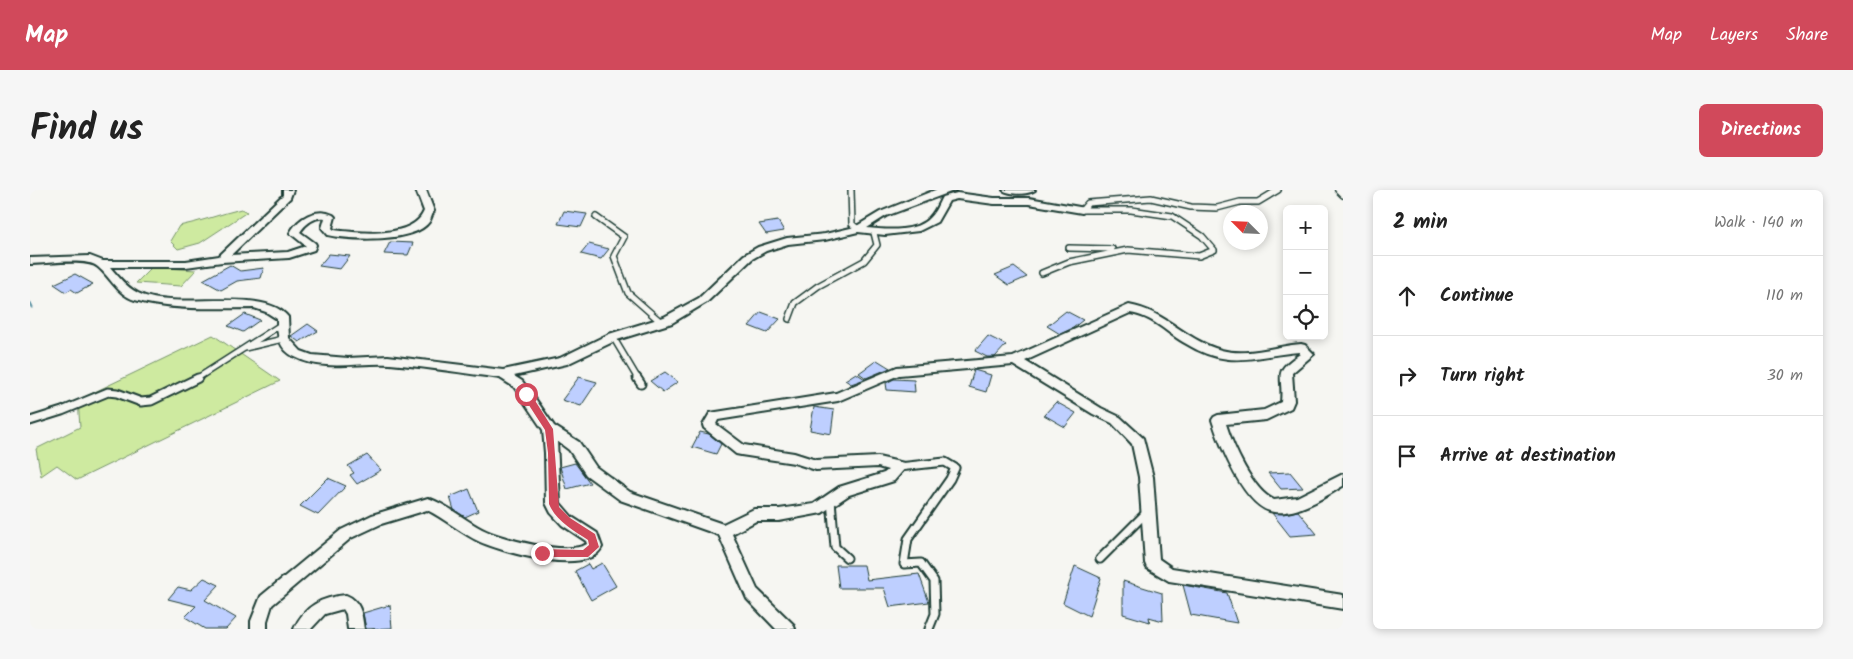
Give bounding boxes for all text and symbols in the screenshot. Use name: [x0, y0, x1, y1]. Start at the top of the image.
text: Map: [25, 16, 68, 55]
text: Map: [1651, 21, 1682, 50]
text: Layers: [1710, 21, 1758, 50]
text: Share: [1786, 21, 1828, 50]
text: Find us: [30, 102, 143, 158]
button: Directions: [1699, 104, 1823, 157]
north arrow: [1223, 205, 1268, 250]
map controls: [1283, 205, 1328, 340]
button: +: [1283, 205, 1328, 250]
text: 2 min: [1393, 206, 1448, 239]
text: Walk · 140 m: [1714, 210, 1803, 235]
button: −: [1283, 250, 1328, 295]
text: Continue: [1440, 281, 1513, 311]
icon: ahead: [1393, 282, 1421, 310]
text: 110 m: [1766, 283, 1803, 308]
button: locate: [1283, 295, 1328, 340]
text: Turn right: [1440, 361, 1525, 391]
icon: right: [1393, 362, 1421, 390]
text: 30 m: [1767, 363, 1803, 388]
route start: [515, 383, 538, 406]
text: Arrive at destination: [1440, 441, 1616, 471]
icon: arrive: [1393, 442, 1421, 470]
route end: [531, 542, 554, 565]

